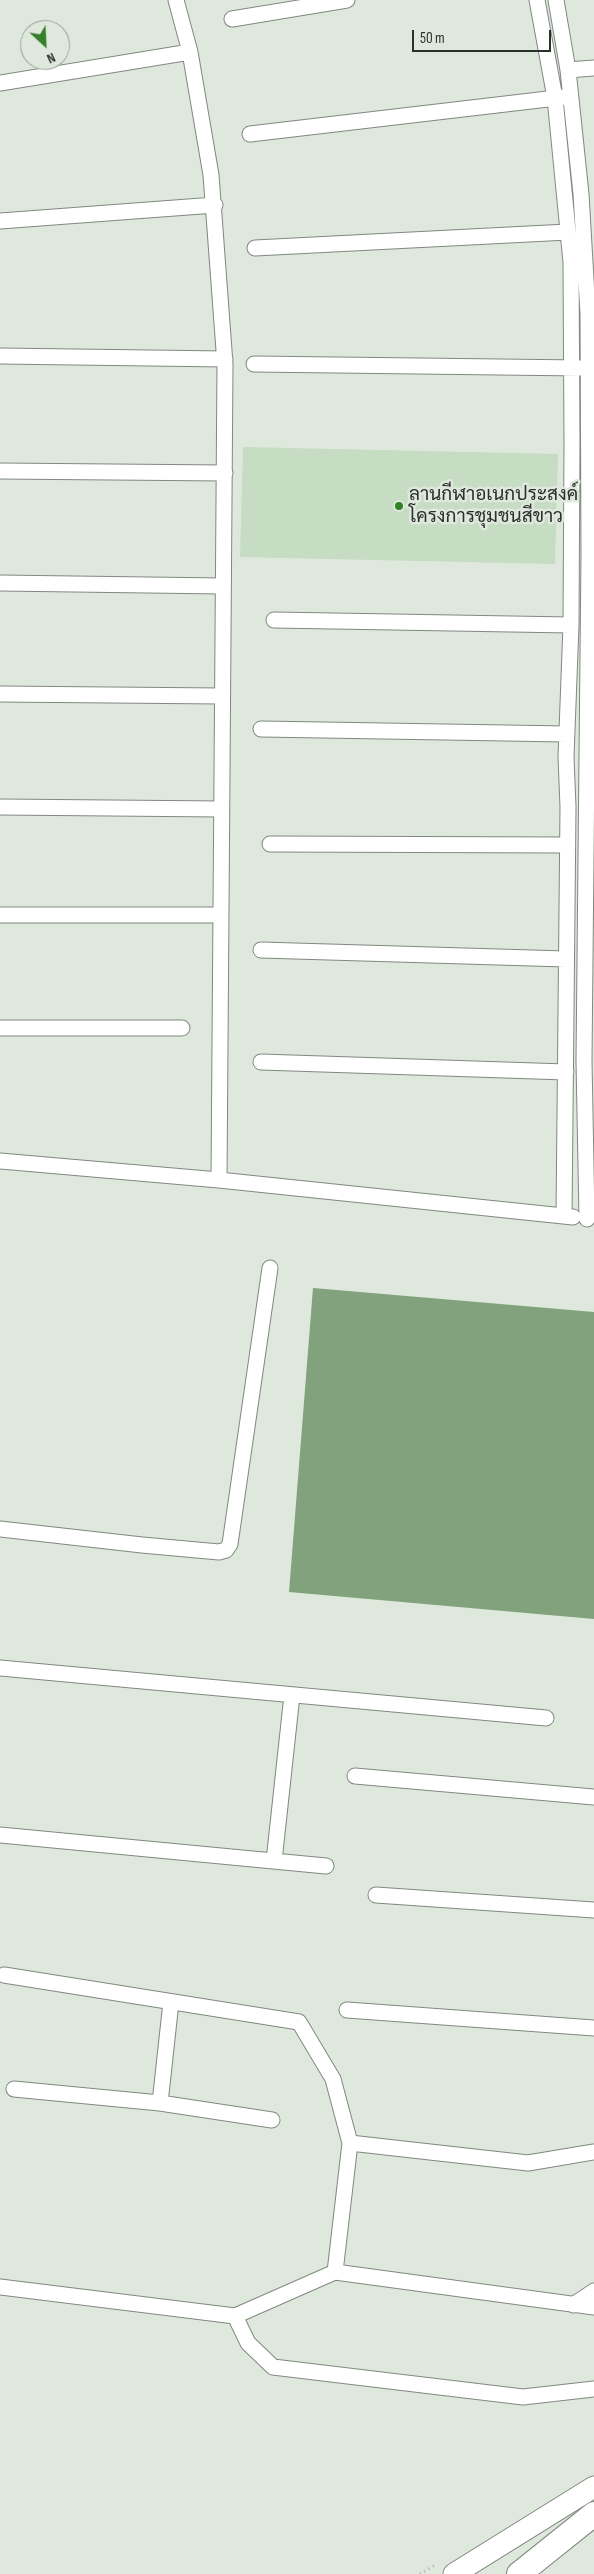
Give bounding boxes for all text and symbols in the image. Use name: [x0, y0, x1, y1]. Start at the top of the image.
north arrow: [20, 20, 70, 70]
scale bar: [414, 20, 553, 52]
text: 50 m: [420, 29, 445, 48]
text: N: [44, 49, 58, 67]
place label: ลานกีฬาอเนกประสงค์ โครงการชุมชนสีขาว: [409, 484, 578, 528]
marker: ลานกีฬาอเนกประสงค์ โครงการชุมชนสีขาว: [393, 500, 405, 512]

